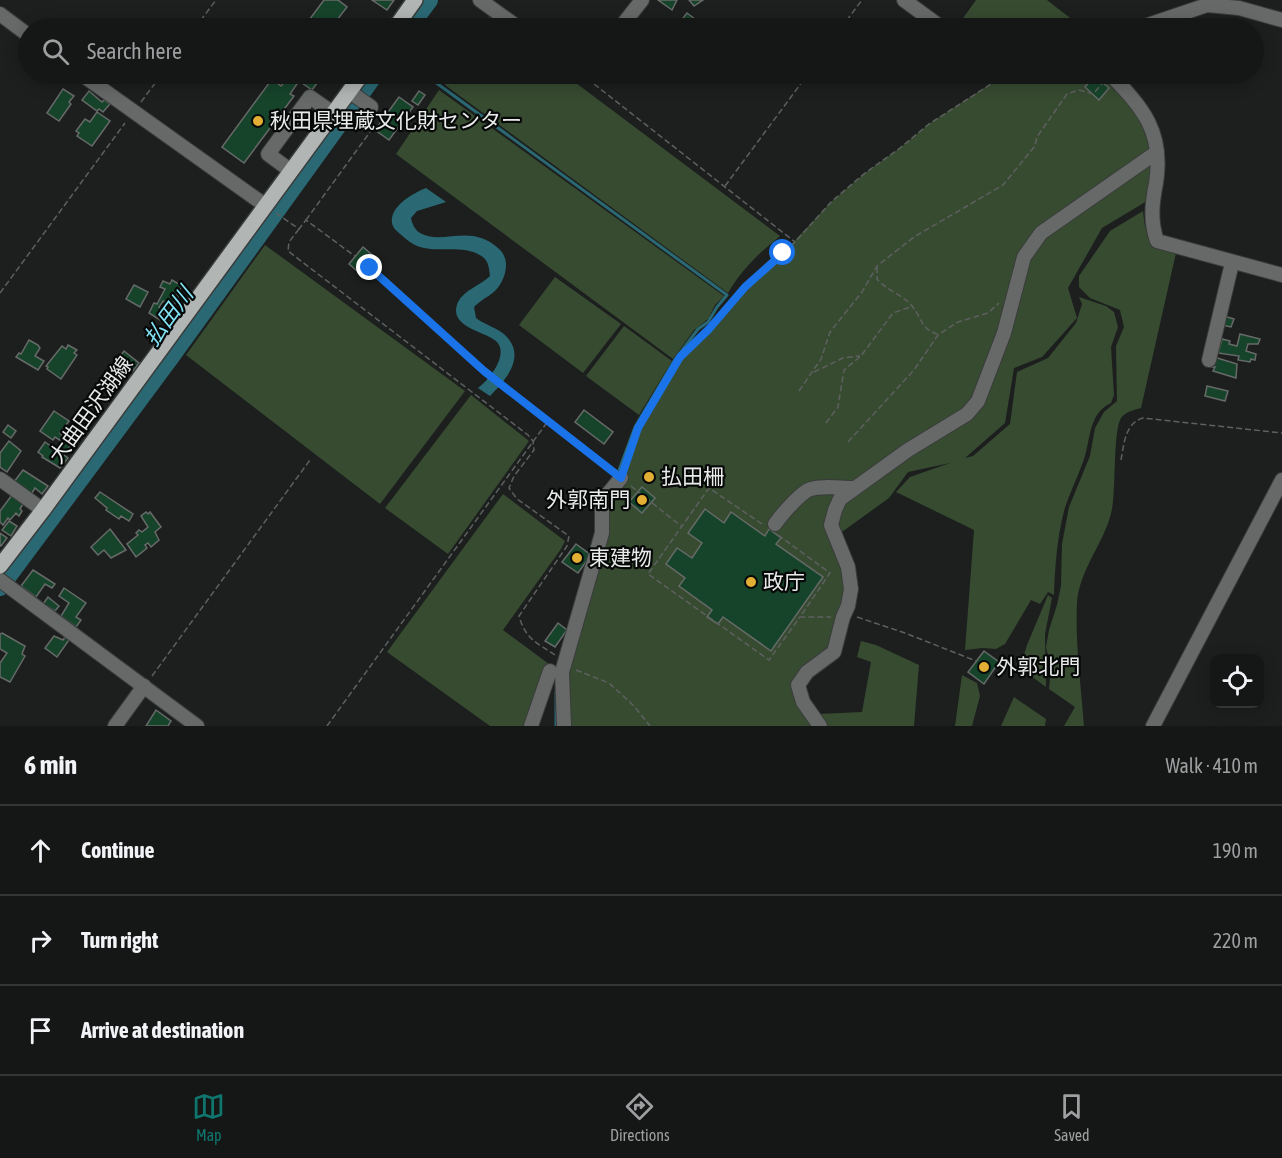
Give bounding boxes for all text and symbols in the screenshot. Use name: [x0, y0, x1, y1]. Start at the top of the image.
search box: [18, 18, 1264, 84]
icon: search: [39, 35, 72, 68]
text: Search here: [87, 38, 182, 64]
place label: 秋田県埋蔵文化財センター: [270, 108, 522, 132]
marker: 秋田県埋蔵文化財センター: [251, 114, 265, 128]
route start: [769, 239, 795, 265]
route end: [356, 254, 382, 280]
water label: 払田川: [138, 280, 199, 350]
street label: 大曲田沢湖線: [43, 351, 137, 467]
place label: 払田柵: [661, 464, 724, 488]
marker: 払田柵: [642, 470, 656, 484]
place label: 外郭南門: [546, 487, 630, 511]
marker: 外郭南門: [635, 493, 649, 507]
place label: 東建物: [589, 545, 652, 569]
marker: 東建物: [570, 551, 584, 565]
place label: 政庁: [763, 569, 805, 593]
marker: 政庁: [744, 575, 758, 589]
place label: 外郭北門: [996, 654, 1080, 678]
map controls: [1210, 654, 1264, 708]
button: locate: [1210, 654, 1264, 708]
marker: 外郭北門: [977, 660, 991, 674]
text: 6 min: [24, 750, 77, 780]
text: Walk · 410 m: [1166, 754, 1258, 777]
icon: ahead: [24, 834, 57, 867]
text: Continue: [81, 837, 155, 863]
text: 190 m: [1213, 839, 1258, 862]
icon: right: [24, 924, 57, 957]
text: Turn right: [81, 927, 158, 953]
text: 220 m: [1213, 929, 1258, 952]
icon: arrive: [24, 1014, 57, 1047]
text: Arrive at destination: [81, 1017, 244, 1043]
tab: Map: [192, 1090, 225, 1144]
tab: Directions: [610, 1090, 670, 1144]
tab: Saved: [1054, 1090, 1090, 1144]

